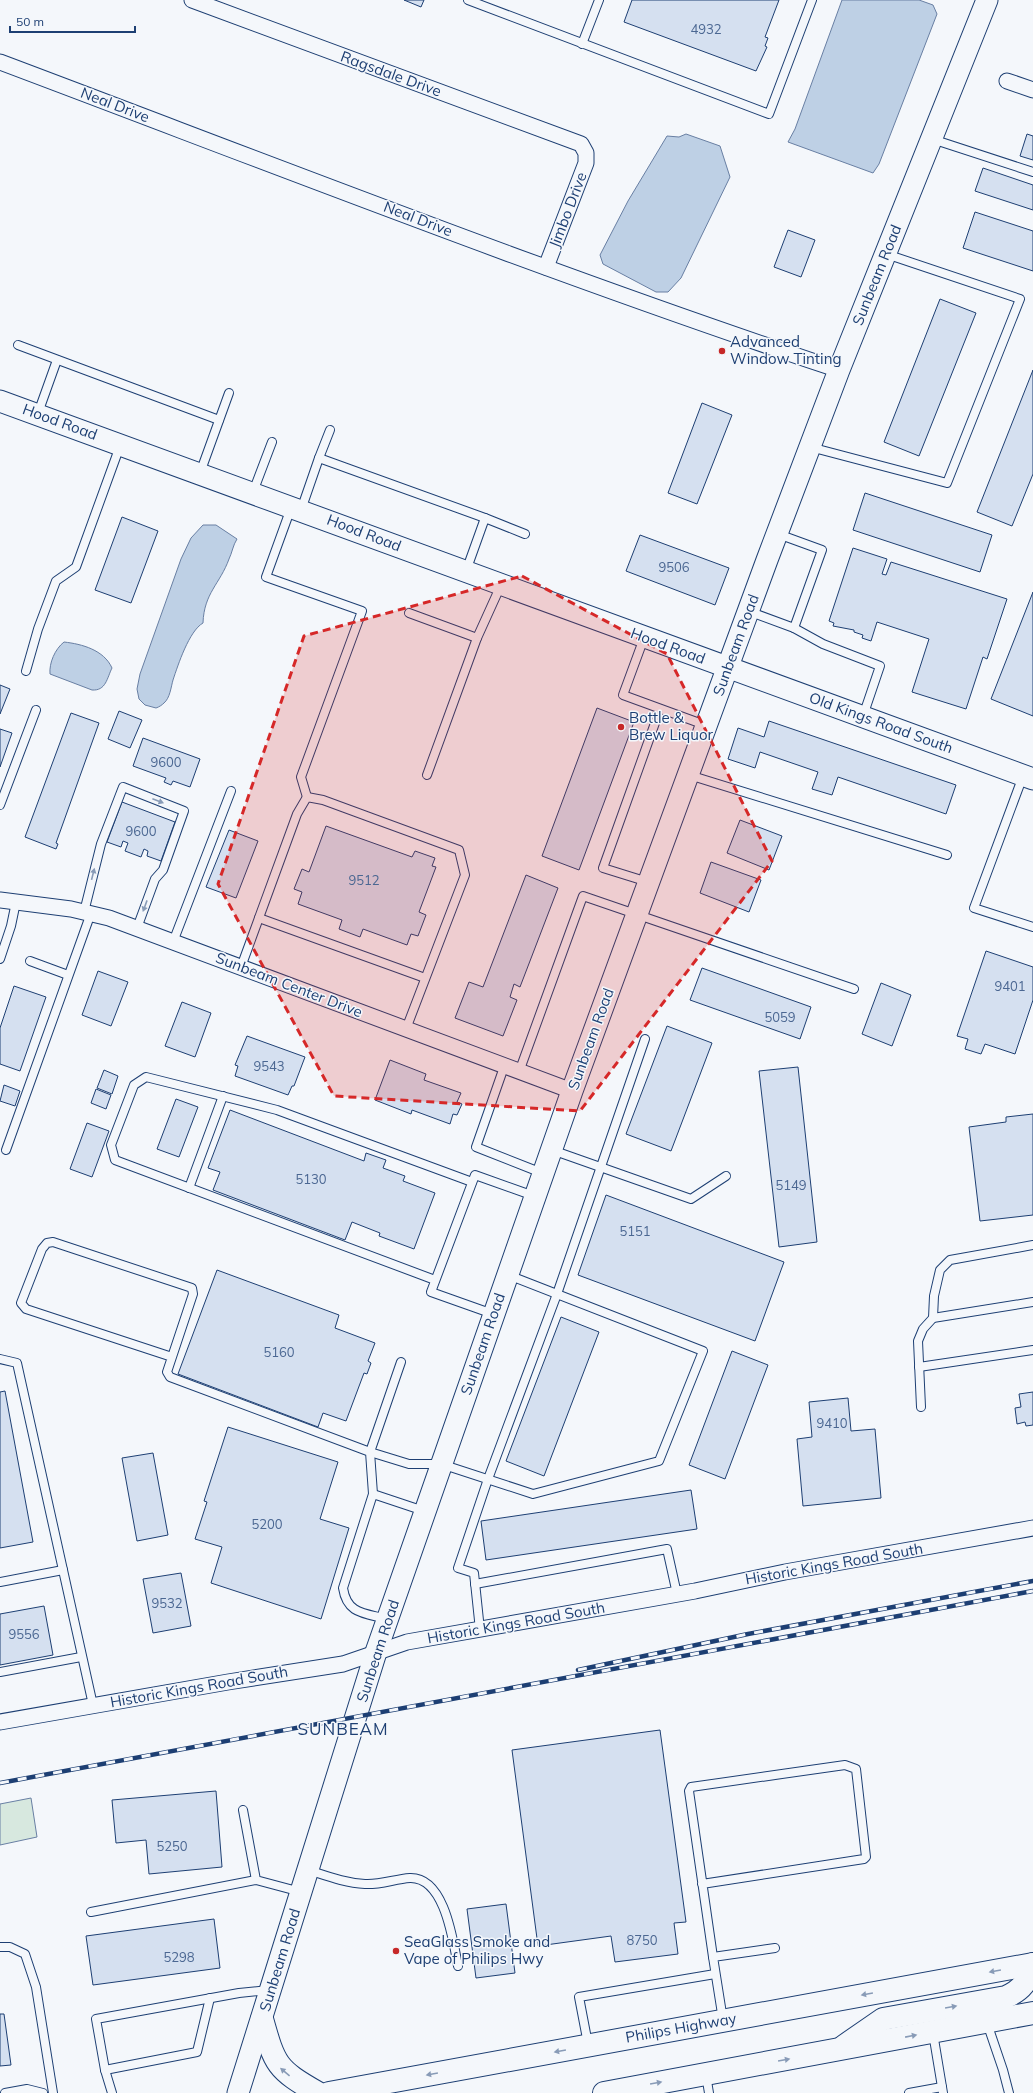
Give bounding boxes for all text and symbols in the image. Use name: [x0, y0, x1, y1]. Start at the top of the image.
scale bar: [10, 8, 135, 34]
text: 50 m: [16, 14, 44, 29]
house number: 4932: [690, 21, 722, 37]
street label: Ragsdale Drive: [338, 47, 444, 101]
street label: Neal Drive: [78, 83, 152, 126]
street label: Jimbo Drive: [544, 169, 591, 250]
street label: Neal Drive: [381, 197, 455, 240]
street label: Sunbeam Road: [848, 222, 905, 328]
place label: Advanced Window Tinting: [730, 332, 842, 368]
marker: Advanced Window Tinting: [717, 346, 727, 356]
street label: Hood Road: [20, 399, 100, 444]
street label: Hood Road: [324, 510, 404, 555]
house number: 9506: [658, 559, 690, 575]
street label: Sunbeam Road: [708, 591, 763, 698]
street label: Hood Road: [628, 623, 708, 668]
street label: Old Kings Road South: [807, 688, 956, 757]
place label: Bottle & Brew Liquor: [629, 708, 714, 744]
marker: Bottle & Brew Liquor: [616, 722, 626, 732]
house number: 9600: [150, 754, 182, 770]
one-way arrow: [153, 798, 164, 804]
house number: 9600: [125, 823, 157, 839]
one-way arrow: [91, 868, 97, 880]
house number: 9512: [348, 872, 380, 888]
one-way arrow: [142, 900, 148, 912]
street label: Sunbeam Center Drive: [213, 948, 365, 1021]
house number: 9401: [994, 978, 1026, 994]
street label: Sunbeam Road: [563, 985, 618, 1092]
house number: 5059: [764, 1009, 796, 1025]
house number: 9543: [253, 1058, 285, 1074]
house number: 5130: [295, 1171, 327, 1187]
house number: 5149: [775, 1177, 807, 1193]
house number: 5151: [619, 1223, 651, 1239]
street label: Sunbeam Road: [456, 1290, 509, 1397]
house number: 5160: [263, 1344, 295, 1360]
house number: 9410: [816, 1415, 848, 1431]
house number: 5200: [251, 1516, 283, 1532]
street label: Historic Kings Road South: [744, 1539, 924, 1588]
house number: 9532: [151, 1595, 183, 1611]
street label: Sunbeam Road: [352, 1597, 403, 1705]
street label: Historic Kings Road South: [426, 1598, 606, 1647]
house number: 9556: [8, 1626, 40, 1642]
street label: Historic Kings Road South: [109, 1662, 289, 1711]
district label: SUNBEAM: [297, 1718, 389, 1739]
house number: 5250: [156, 1838, 188, 1854]
street label: Sunbeam Road: [255, 1906, 304, 2014]
place label: SeaGlass Smoke and Vape of Philips Hwy: [404, 1932, 550, 1968]
house number: 8750: [626, 1932, 658, 1948]
marker: SeaGlass Smoke and Vape of Philips Hwy: [391, 1946, 401, 1956]
house number: 5298: [163, 1949, 195, 1965]
one-way arrow: [989, 1968, 1001, 1974]
one-way arrow: [861, 1992, 873, 1998]
one-way arrow: [944, 2004, 957, 2010]
street label: Philips Highway: [624, 2008, 738, 2047]
one-way arrow: [905, 2033, 917, 2039]
one-way arrow: [554, 2048, 566, 2054]
one-way arrow: [777, 2056, 790, 2062]
one-way arrow: [280, 2068, 290, 2077]
one-way arrow: [426, 2071, 438, 2077]
one-way arrow: [650, 2080, 662, 2086]

